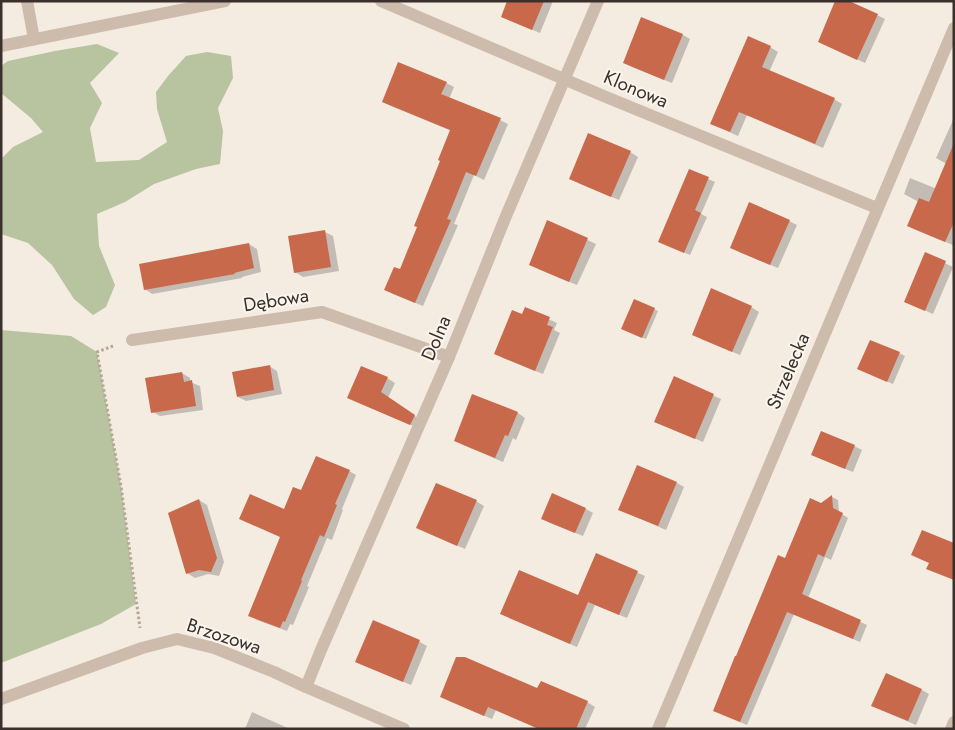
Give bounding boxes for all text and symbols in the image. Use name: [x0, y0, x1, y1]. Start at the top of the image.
street label: Klonowa: [600, 63, 672, 115]
street label: Dębowa: [241, 282, 311, 318]
street label: Dolna: [414, 311, 458, 365]
street label: Strzelecka: [760, 328, 816, 414]
street label: Brzozowa: [183, 611, 265, 661]

